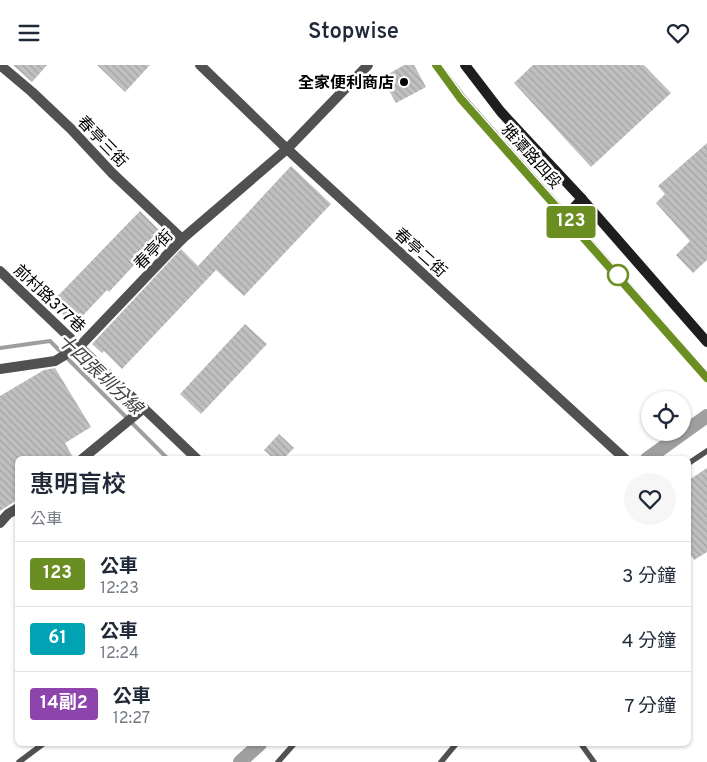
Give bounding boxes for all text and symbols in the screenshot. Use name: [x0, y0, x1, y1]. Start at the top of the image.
icon: menu: [15, 19, 43, 47]
text: Stopwise: [308, 19, 399, 46]
icon: heart: [664, 19, 692, 47]
place label: 全家便利商店: [298, 74, 394, 94]
marker: 全家便利商店: [398, 76, 410, 88]
street label: 春亭三街: [72, 112, 131, 172]
street label: 雅潭路四段: [496, 121, 565, 194]
line badge: 123: [542, 206, 600, 238]
text: 123: [557, 210, 586, 233]
street label: 春亭二街: [389, 225, 450, 282]
street label: 春亭街: [131, 226, 178, 275]
street label: 前村路377巷: [9, 261, 89, 338]
unlabelled marker: [607, 264, 629, 286]
water label: 十四張圳分線: [52, 330, 148, 422]
map controls: [641, 391, 691, 441]
button: locate: [641, 391, 691, 441]
text: 惠明盲校: [30, 471, 126, 501]
button: heart: [624, 473, 676, 525]
text: 公車: [30, 510, 62, 530]
text: 公車: [100, 555, 138, 579]
text: 123: [43, 562, 72, 585]
text: 3 分鐘: [622, 565, 676, 589]
text: 12:23: [100, 579, 139, 599]
text: 公車: [100, 620, 138, 644]
text: 61: [48, 627, 67, 650]
text: 4 分鐘: [622, 630, 676, 654]
text: 12:24: [100, 644, 139, 664]
text: 公車: [113, 685, 151, 709]
text: 14副2: [40, 692, 88, 715]
text: 7 分鐘: [624, 695, 676, 719]
text: 12:27: [113, 709, 150, 729]

